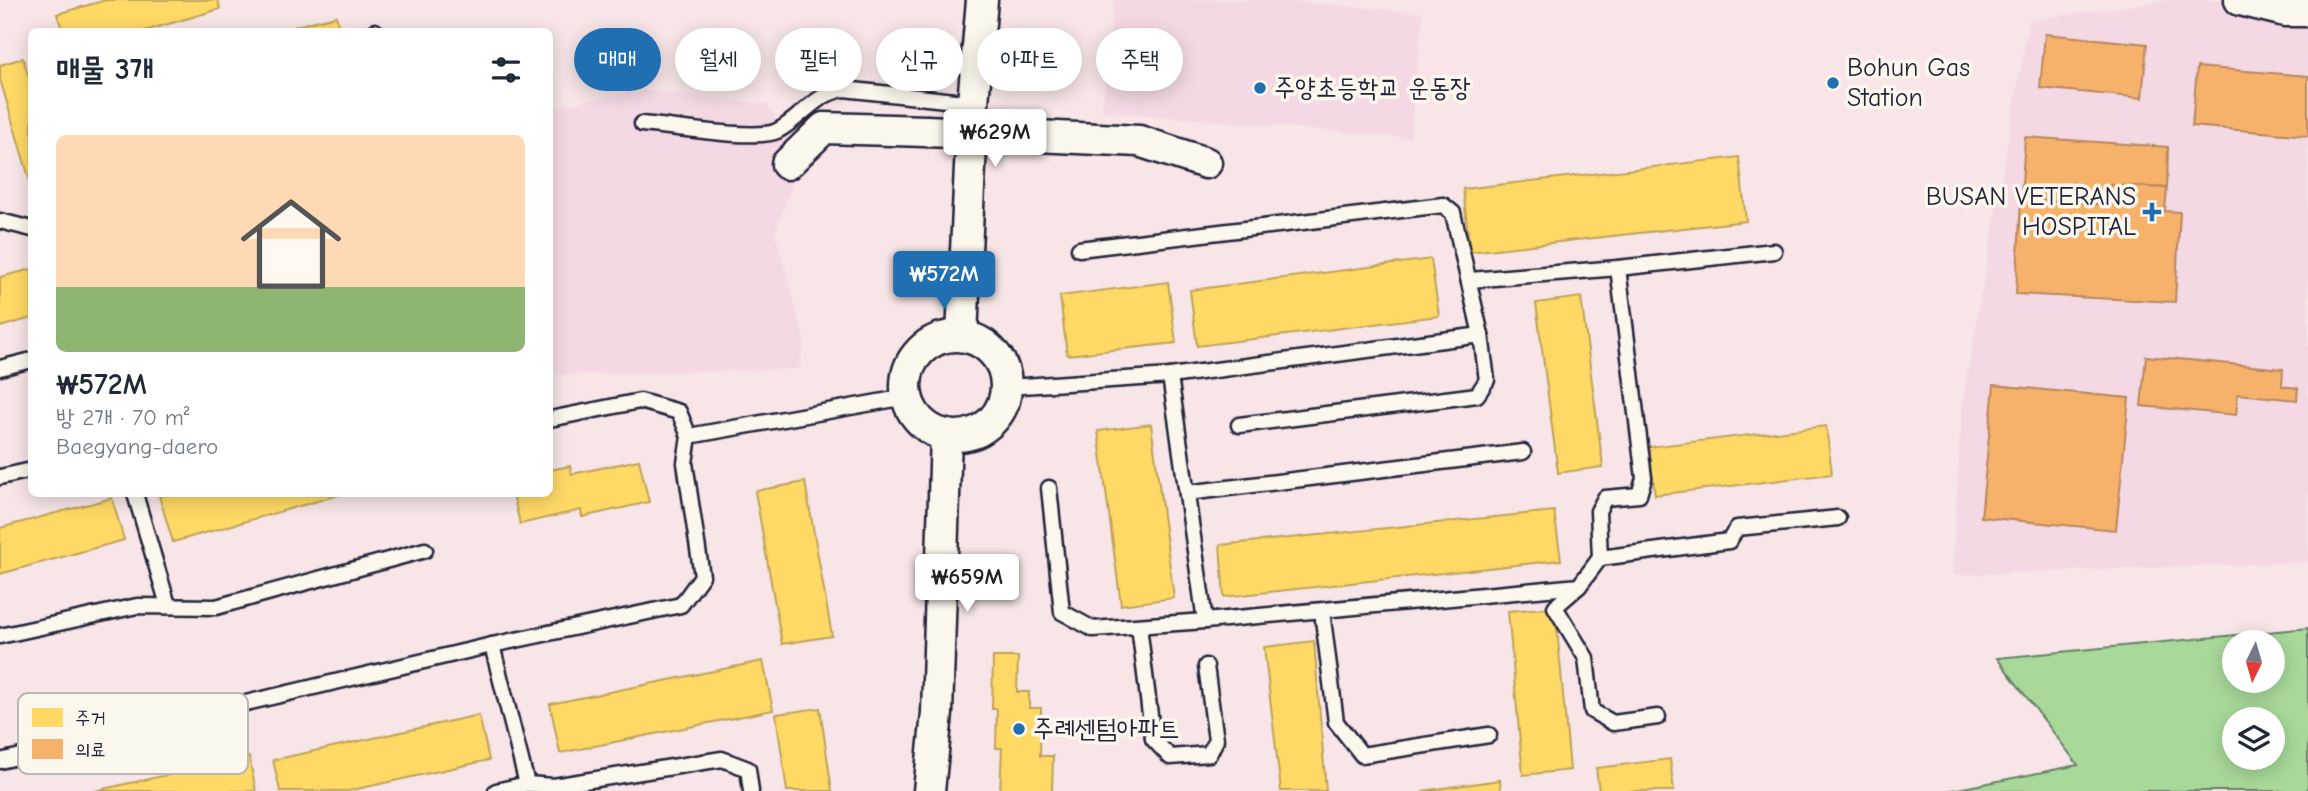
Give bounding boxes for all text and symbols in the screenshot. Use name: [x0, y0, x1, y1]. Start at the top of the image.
chip: 매매: [574, 28, 661, 91]
chip: 월세: [675, 28, 761, 91]
chip: 필터: [775, 28, 862, 91]
chip: 신규: [876, 28, 963, 91]
chip: 아파트: [977, 28, 1082, 91]
chip: 주택: [1096, 28, 1183, 91]
icon: filters: [487, 51, 525, 89]
text: 매물 3개: [56, 52, 154, 87]
place label: Bohun Gas Station: [1847, 53, 1970, 113]
place label: 주양초등학교 운동장: [1274, 73, 1471, 103]
marker: Bohun Gas Station: [1825, 75, 1841, 91]
marker: 주양초등학교 운동장: [1252, 80, 1268, 96]
pin: ₩629M: [946, 110, 1044, 169]
text: ₩629M: [959, 118, 1031, 145]
icon: home: [228, 181, 354, 307]
place label: BUSAN VETERANS HOSPITAL: [1926, 182, 2136, 242]
marker: BUSAN VETERANS HOSPITAL: [2142, 202, 2162, 222]
pin: ₩572M: [895, 252, 993, 311]
text: ₩572M: [909, 260, 979, 287]
text: ₩572M: [56, 367, 147, 402]
text: 방 2개 · 70 m²: [56, 404, 189, 431]
text: Baegyang-daero: [56, 433, 218, 460]
pin: ₩659M: [918, 554, 1016, 614]
text: ₩659M: [931, 563, 1003, 590]
north arrow: [2222, 630, 2286, 693]
map controls: [2222, 630, 2285, 770]
legend: [18, 693, 248, 774]
text: 주거: [75, 707, 106, 729]
button: layers: [2222, 707, 2285, 770]
place label: 주례센텀아파트: [1033, 714, 1179, 744]
marker: 주례센텀아파트: [1011, 721, 1027, 737]
text: 의료: [75, 739, 106, 761]

